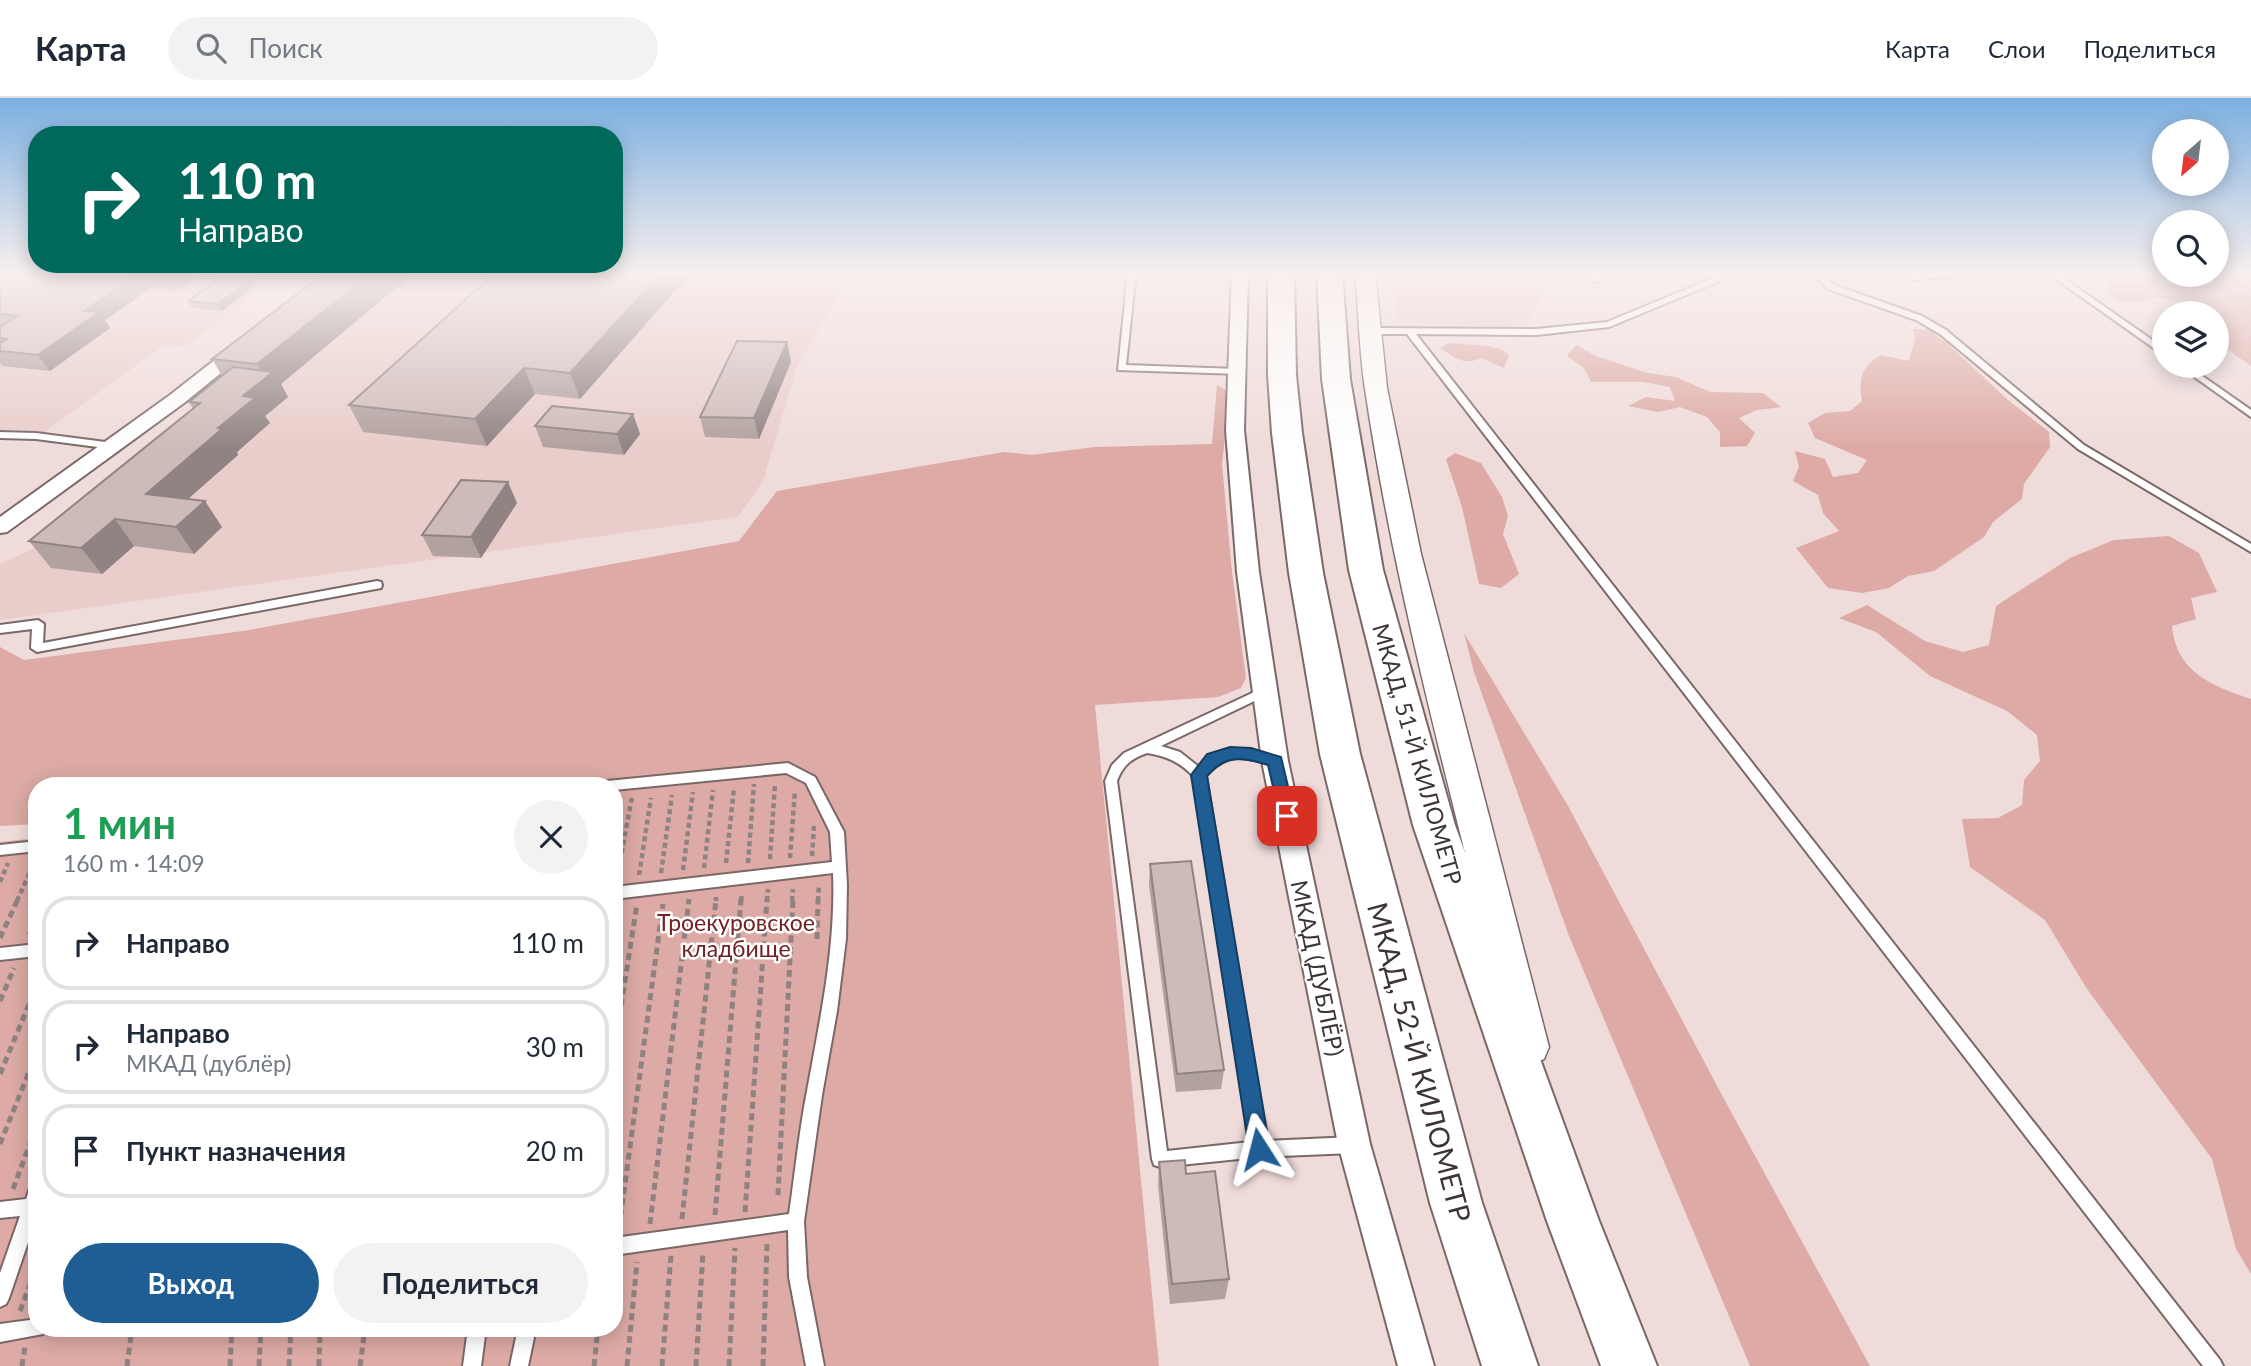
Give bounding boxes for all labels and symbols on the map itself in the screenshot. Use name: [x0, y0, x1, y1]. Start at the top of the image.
north arrow: [2152, 119, 2230, 196]
street label: МКАД, 51-Й КИЛОМЕТР: [1367, 620, 1469, 888]
pin: [1257, 786, 1317, 846]
street label: МКАД (ДУБЛЁР): [1286, 878, 1350, 1058]
street label: МКАД, 52-Й КИЛОМЕТР: [1361, 899, 1479, 1225]
park label: Троекуровское кладбище: [657, 908, 815, 962]
position arrow: [1222, 1112, 1296, 1186]

